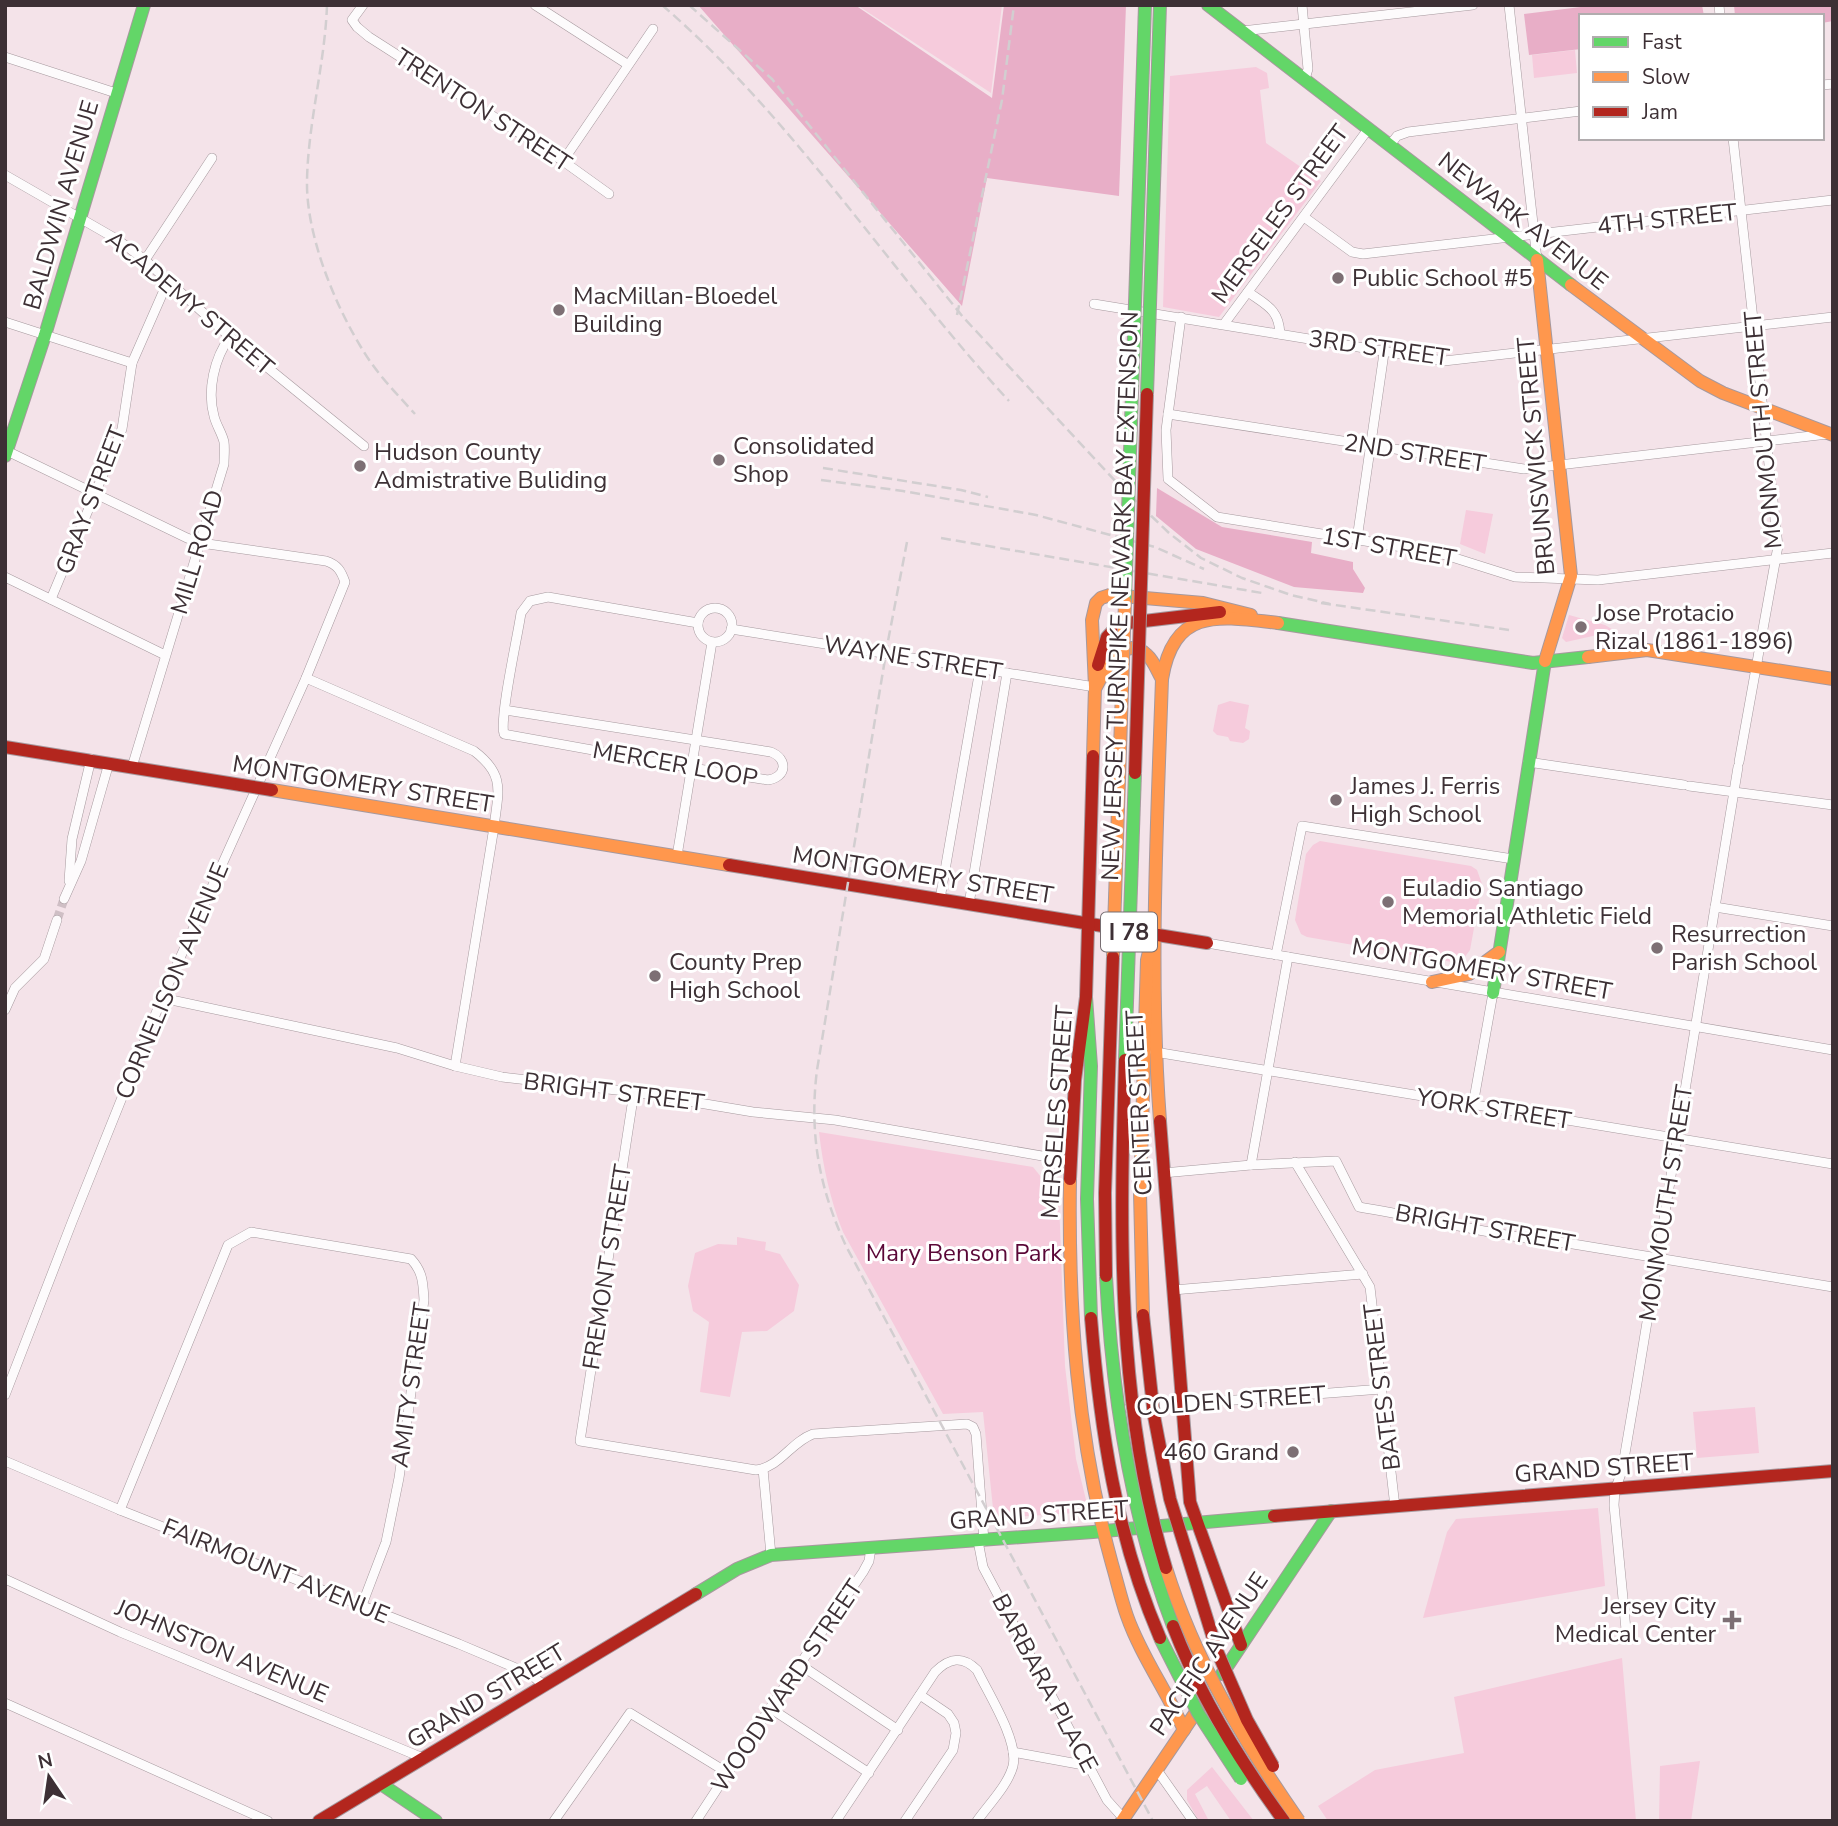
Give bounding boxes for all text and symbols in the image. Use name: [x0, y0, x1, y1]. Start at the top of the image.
legend: [1579, 14, 1824, 140]
text: Fast: [1642, 28, 1682, 56]
street label: TRENTON STREET: [388, 41, 578, 180]
text: Slow: [1642, 63, 1691, 91]
street label: BALDWIN AVENUE: [16, 97, 106, 313]
text: Jam: [1641, 98, 1678, 126]
street label: MERSELES STREET: [1204, 118, 1356, 310]
street label: NEWARK AVENUE: [1431, 145, 1615, 297]
street label: 4TH STREET: [1596, 196, 1739, 242]
street label: ACADEMY STREET: [99, 223, 281, 383]
place label: Public School #5: [1352, 262, 1533, 294]
marker: Public School #5: [1330, 270, 1346, 286]
place label: MacMillan-Bloedel Building: [573, 280, 777, 340]
marker: MacMillan-Bloedel Building: [551, 302, 567, 318]
street label: MONMOUTH STREET: [1737, 309, 1789, 550]
street label: NEW JERSEY TURNPIKE NEWARK BAY EXTENSION: [1094, 311, 1146, 881]
street label: 3RD STREET: [1307, 322, 1452, 374]
street label: BRUNSWICK STREET: [1510, 335, 1562, 576]
street label: GRAY STREET: [48, 421, 134, 579]
street label: 2ND STREET: [1342, 426, 1489, 480]
place label: Consolidated Shop: [733, 430, 875, 490]
place label: Hudson County Admistrative Buliding: [374, 436, 607, 496]
marker: Consolidated Shop: [711, 452, 727, 468]
marker: Hudson County Admistrative Buliding: [352, 458, 368, 474]
street label: MILL ROAD: [163, 486, 231, 618]
street label: 1ST STREET: [1319, 519, 1459, 575]
place label: Jose Protacio Rizal (1861-1896): [1594, 597, 1794, 657]
marker: Jose Protacio Rizal (1861-1896): [1573, 619, 1589, 635]
street label: WAYNE STREET: [821, 628, 1005, 688]
street label: MERCER LOOP: [590, 734, 760, 794]
street label: MONTGOMERY STREET: [230, 748, 496, 821]
place label: James J. Ferris High School: [1349, 770, 1500, 830]
marker: James J. Ferris High School: [1328, 792, 1344, 808]
street label: MONTGOMERY STREET: [790, 839, 1056, 912]
street label: CORNELISON AVENUE: [108, 858, 236, 1104]
place label: Euladio Santiago Memorial Athletic Field: [1402, 872, 1652, 932]
marker: Euladio Santiago Memorial Athletic Field: [1380, 894, 1396, 910]
road number: I 78: [1101, 912, 1157, 951]
place label: Resurrection Parish School: [1671, 918, 1817, 978]
street label: MONTGOMERY STREET: [1349, 930, 1615, 1008]
marker: Resurrection Parish School: [1649, 940, 1665, 956]
place label: County Prep High School: [669, 946, 802, 1006]
marker: County Prep High School: [647, 968, 663, 984]
street label: MERSELES STREET: [1034, 1004, 1080, 1220]
street label: CENTER STREET: [1118, 1009, 1160, 1197]
street label: BRIGHT STREET: [522, 1065, 707, 1119]
street label: YORK STREET: [1414, 1081, 1574, 1137]
street label: MONMOUTH STREET: [1632, 1082, 1701, 1324]
street label: FREMONT STREET: [575, 1161, 639, 1372]
street label: BRIGHT STREET: [1393, 1196, 1578, 1260]
park label: Mary Benson Park: [866, 1237, 1063, 1269]
street label: AMITY STREET: [384, 1300, 438, 1470]
street label: BATES STREET: [1356, 1301, 1408, 1472]
street label: COLDEN STREET: [1135, 1378, 1327, 1424]
place label: 460 Grand: [1163, 1436, 1279, 1468]
marker: 460 Grand: [1285, 1444, 1301, 1460]
street label: GRAND STREET: [1513, 1446, 1695, 1490]
street label: GRAND STREET: [948, 1493, 1130, 1537]
street label: FAIRMOUNT AVENUE: [158, 1511, 394, 1631]
street label: PACIFIC AVENUE: [1142, 1566, 1276, 1742]
street label: WOODWARD STREET: [704, 1573, 870, 1799]
street label: BARBARA PLACE: [984, 1588, 1106, 1778]
place label: Jersey City Medical Center: [1555, 1590, 1717, 1650]
street label: JOHNSTON AVENUE: [110, 1591, 333, 1710]
marker: Jersey City Medical Center: [1722, 1610, 1742, 1630]
street label: GRAND STREET: [401, 1636, 572, 1756]
north arrow: [14, 1742, 84, 1812]
text: N: [36, 1747, 55, 1776]

